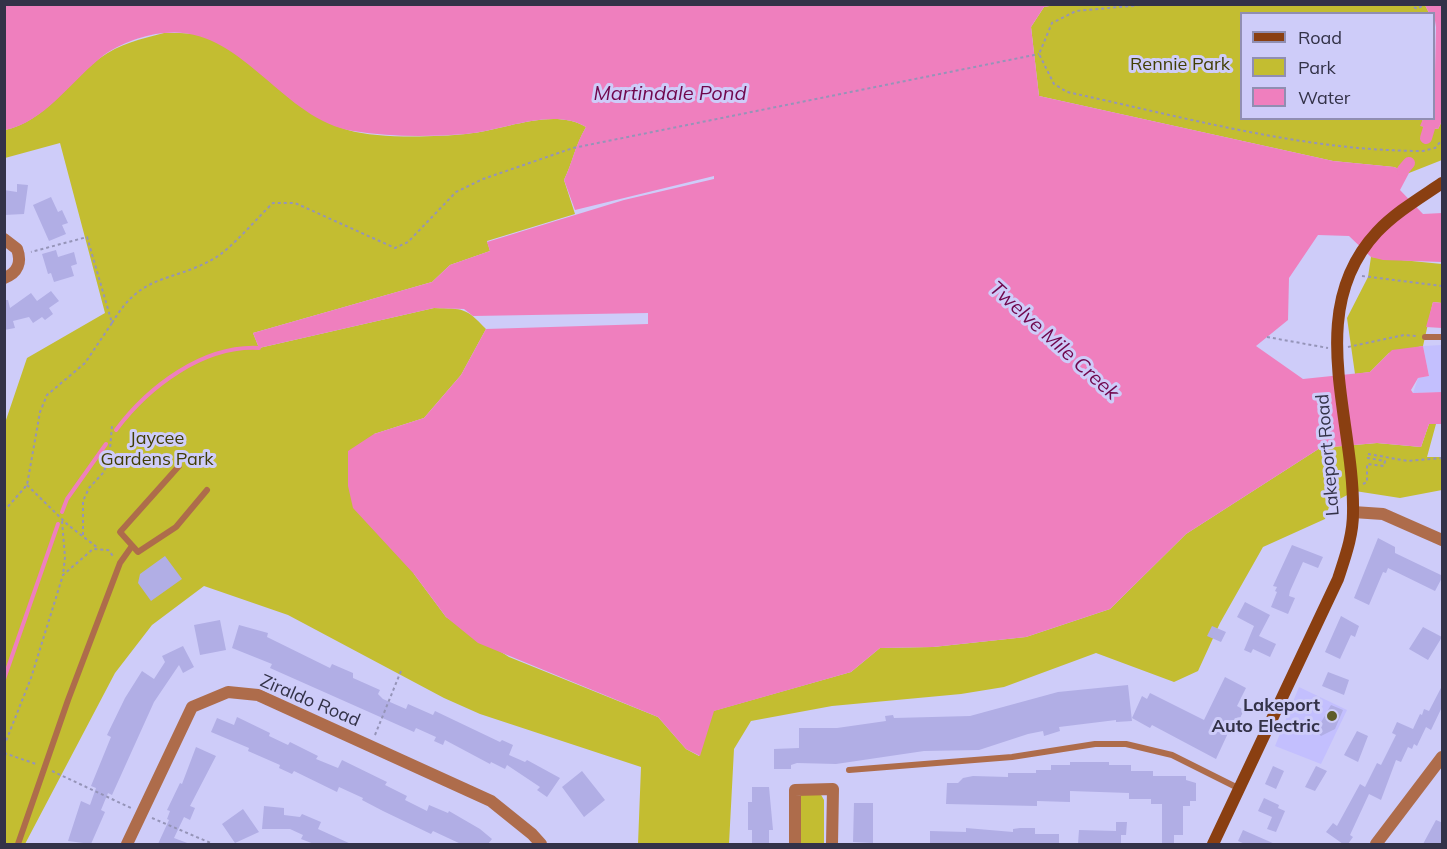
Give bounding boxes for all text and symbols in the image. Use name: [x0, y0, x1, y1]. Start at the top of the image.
legend: [1240, 12, 1435, 120]
text: Road: [1298, 26, 1342, 49]
park label: Rennie Park: [1130, 54, 1230, 76]
text: Park: [1298, 56, 1336, 79]
water label: Martindale Pond: [593, 82, 747, 106]
text: Water: [1298, 86, 1350, 109]
water label: Twelve Mile Creek: [984, 277, 1124, 405]
street label: Lakeport Road: [1312, 393, 1344, 517]
park label: Jaycee Gardens Park: [100, 428, 214, 470]
street label: Ziraldo Road: [257, 670, 363, 732]
place label: Lakeport Auto Electric: [1211, 695, 1320, 738]
marker: Lakeport Auto Electric: [1325, 709, 1339, 723]

